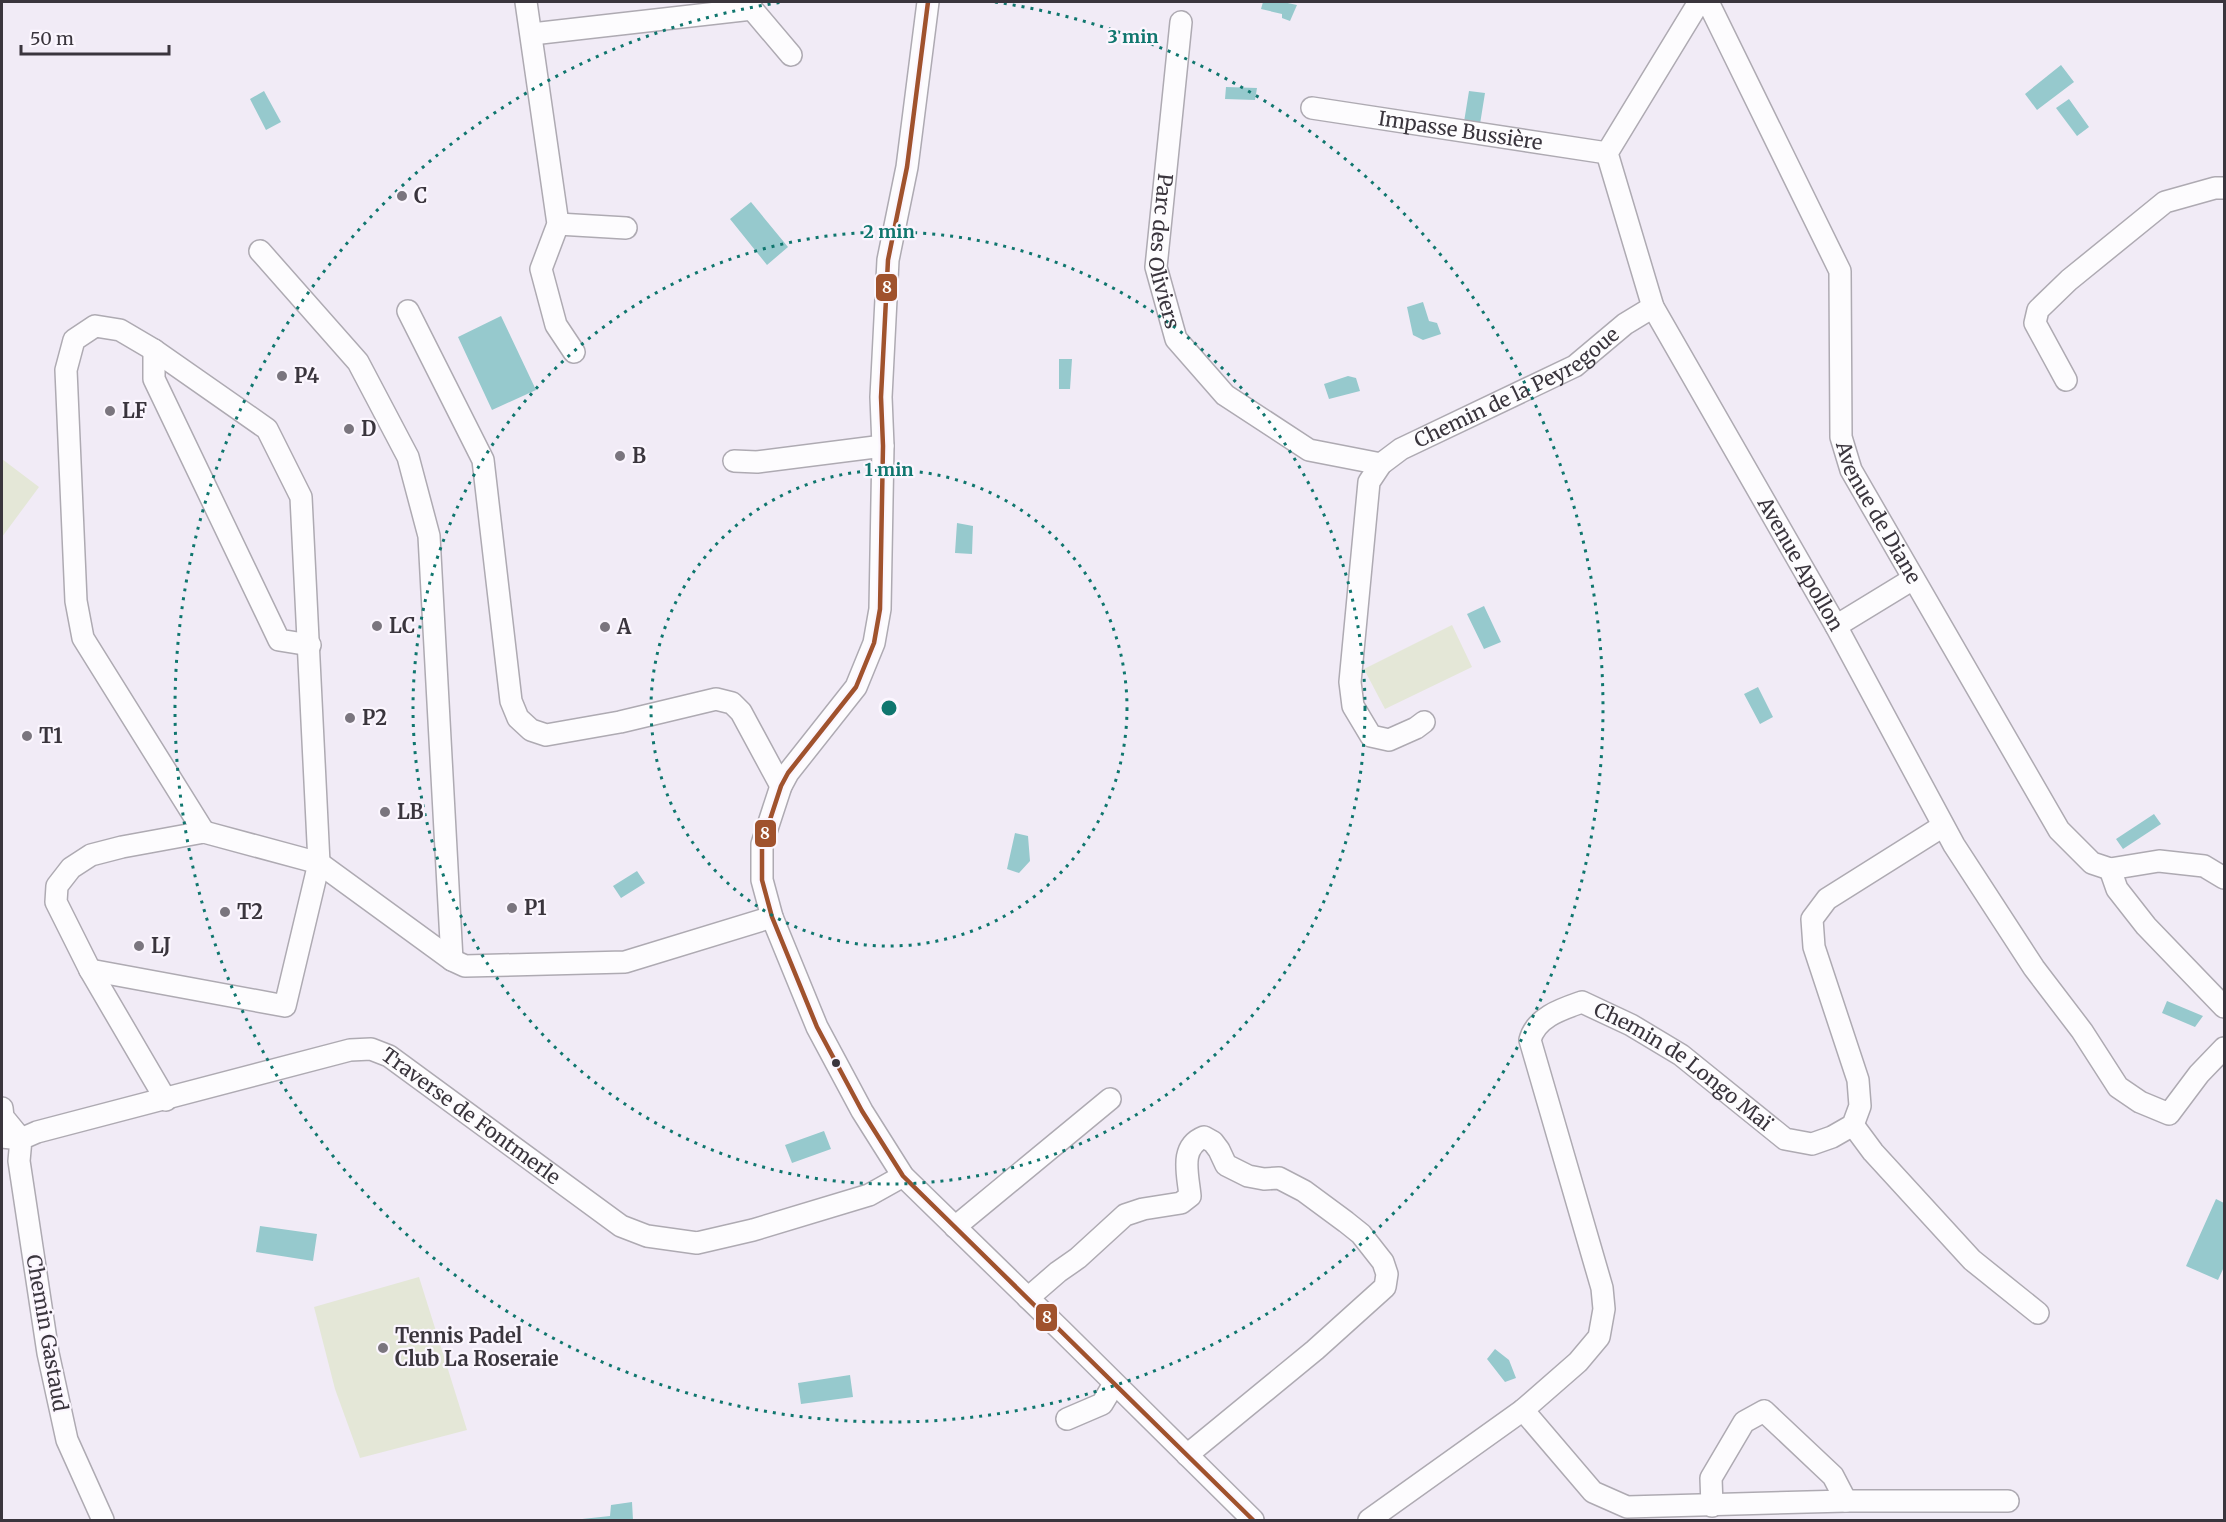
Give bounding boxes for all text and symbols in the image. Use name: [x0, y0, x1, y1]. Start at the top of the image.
scale bar: [21, 18, 170, 56]
text: 3 min: [1108, 25, 1158, 48]
text: 50 m: [30, 27, 74, 50]
street label: Impasse Bussière: [1376, 105, 1544, 155]
street label: Parc des Oliviers: [1144, 172, 1186, 331]
place label: C: [414, 183, 427, 208]
marker: C: [395, 189, 409, 203]
text: 2 min: [863, 220, 915, 243]
line badge: 8: [875, 273, 898, 302]
text: 8: [882, 277, 892, 297]
street label: Chemin de la Peyregoue: [1410, 322, 1624, 453]
place label: P4: [294, 363, 319, 388]
marker: P4: [275, 369, 289, 383]
place label: LF: [122, 398, 148, 423]
marker: LF: [103, 404, 117, 418]
place label: D: [361, 416, 376, 441]
marker: D: [342, 422, 356, 436]
street label: Avenue de Diane: [1831, 437, 1927, 588]
place label: B: [632, 443, 646, 468]
marker: B: [613, 449, 627, 463]
text: 1 min: [864, 458, 914, 481]
street label: Avenue Apollon: [1752, 492, 1849, 635]
place label: LC: [389, 613, 415, 638]
place label: A: [616, 614, 632, 639]
marker: LC: [370, 619, 384, 633]
marker: A: [598, 620, 612, 634]
centre of rings: [879, 698, 899, 718]
place label: P2: [362, 705, 387, 730]
marker: P2: [343, 711, 357, 725]
place label: T1: [39, 723, 63, 748]
marker: T1: [20, 729, 34, 743]
place label: LB: [397, 799, 424, 824]
marker: LB: [378, 805, 392, 819]
line badge: 8: [754, 819, 777, 848]
text: 8: [760, 823, 770, 843]
place label: P1: [524, 895, 546, 920]
place label: T2: [237, 899, 263, 924]
marker: P1: [505, 901, 519, 915]
marker: T2: [218, 905, 232, 919]
place label: LJ: [151, 933, 171, 958]
marker: LJ: [132, 939, 146, 953]
street label: Chemin de Longo Maï: [1590, 996, 1778, 1136]
street label: Traverse de Fontmerle: [377, 1042, 566, 1189]
unlabelled marker: [830, 1057, 842, 1069]
street label: Chemin Gastaud: [21, 1252, 74, 1413]
line badge: 8: [1035, 1303, 1058, 1332]
text: 8: [1042, 1307, 1052, 1327]
place label: Tennis Padel Club La Roseraie: [395, 1323, 559, 1371]
marker: Tennis Padel Club La Roseraie: [376, 1341, 390, 1355]

